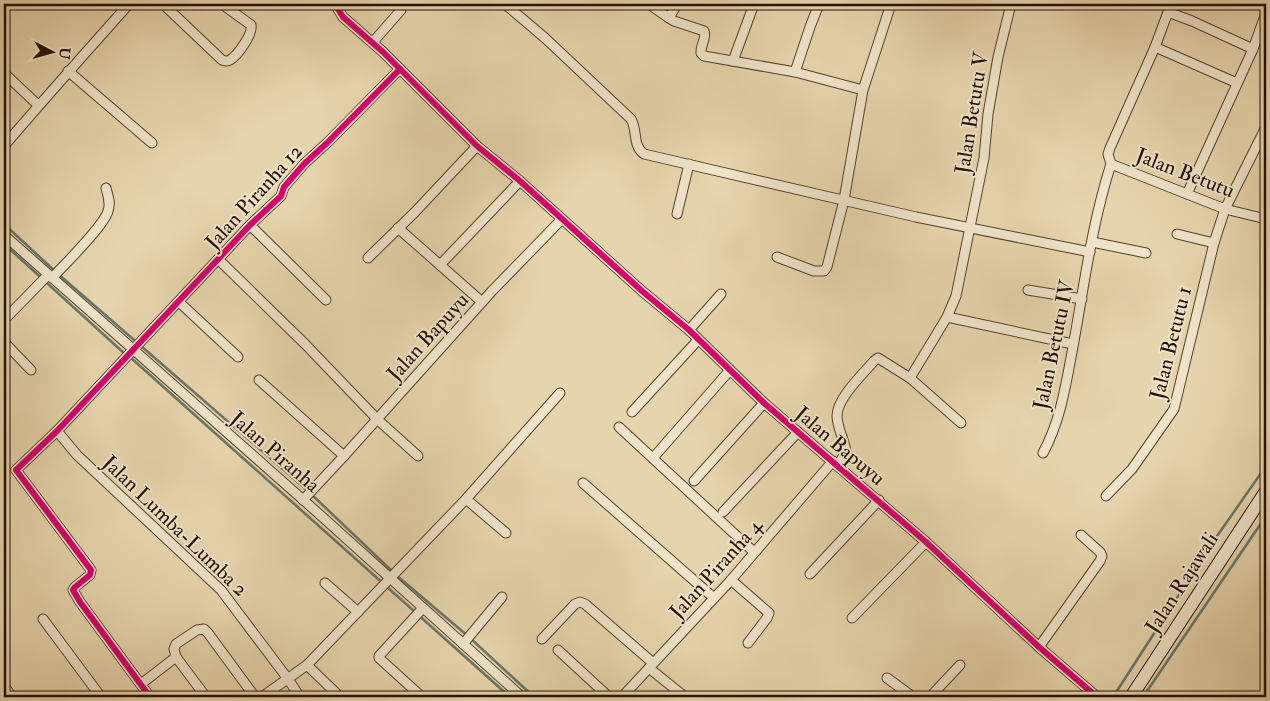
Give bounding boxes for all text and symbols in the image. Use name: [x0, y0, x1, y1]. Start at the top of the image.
north arrow: [28, 28, 78, 78]
text: U: [55, 47, 73, 60]
street label: Jalan Betutu V: [949, 49, 995, 177]
street label: Jalan Piranha 12: [199, 138, 309, 256]
street label: Jalan Betutu: [1131, 141, 1238, 204]
street label: Jalan Betutu IV: [1027, 277, 1081, 413]
street label: Jalan Betutu 1: [1144, 284, 1198, 403]
street label: Jalan Bapuyu: [381, 287, 475, 388]
street label: Jalan Bapuyu: [788, 400, 891, 492]
street label: Jalan Piranha: [224, 405, 326, 499]
street label: Jalan Lumba-Lumba 2: [96, 449, 254, 603]
street label: Jalan Piranha 4: [663, 512, 769, 626]
street label: Jalan Rajawali: [1139, 527, 1225, 640]

